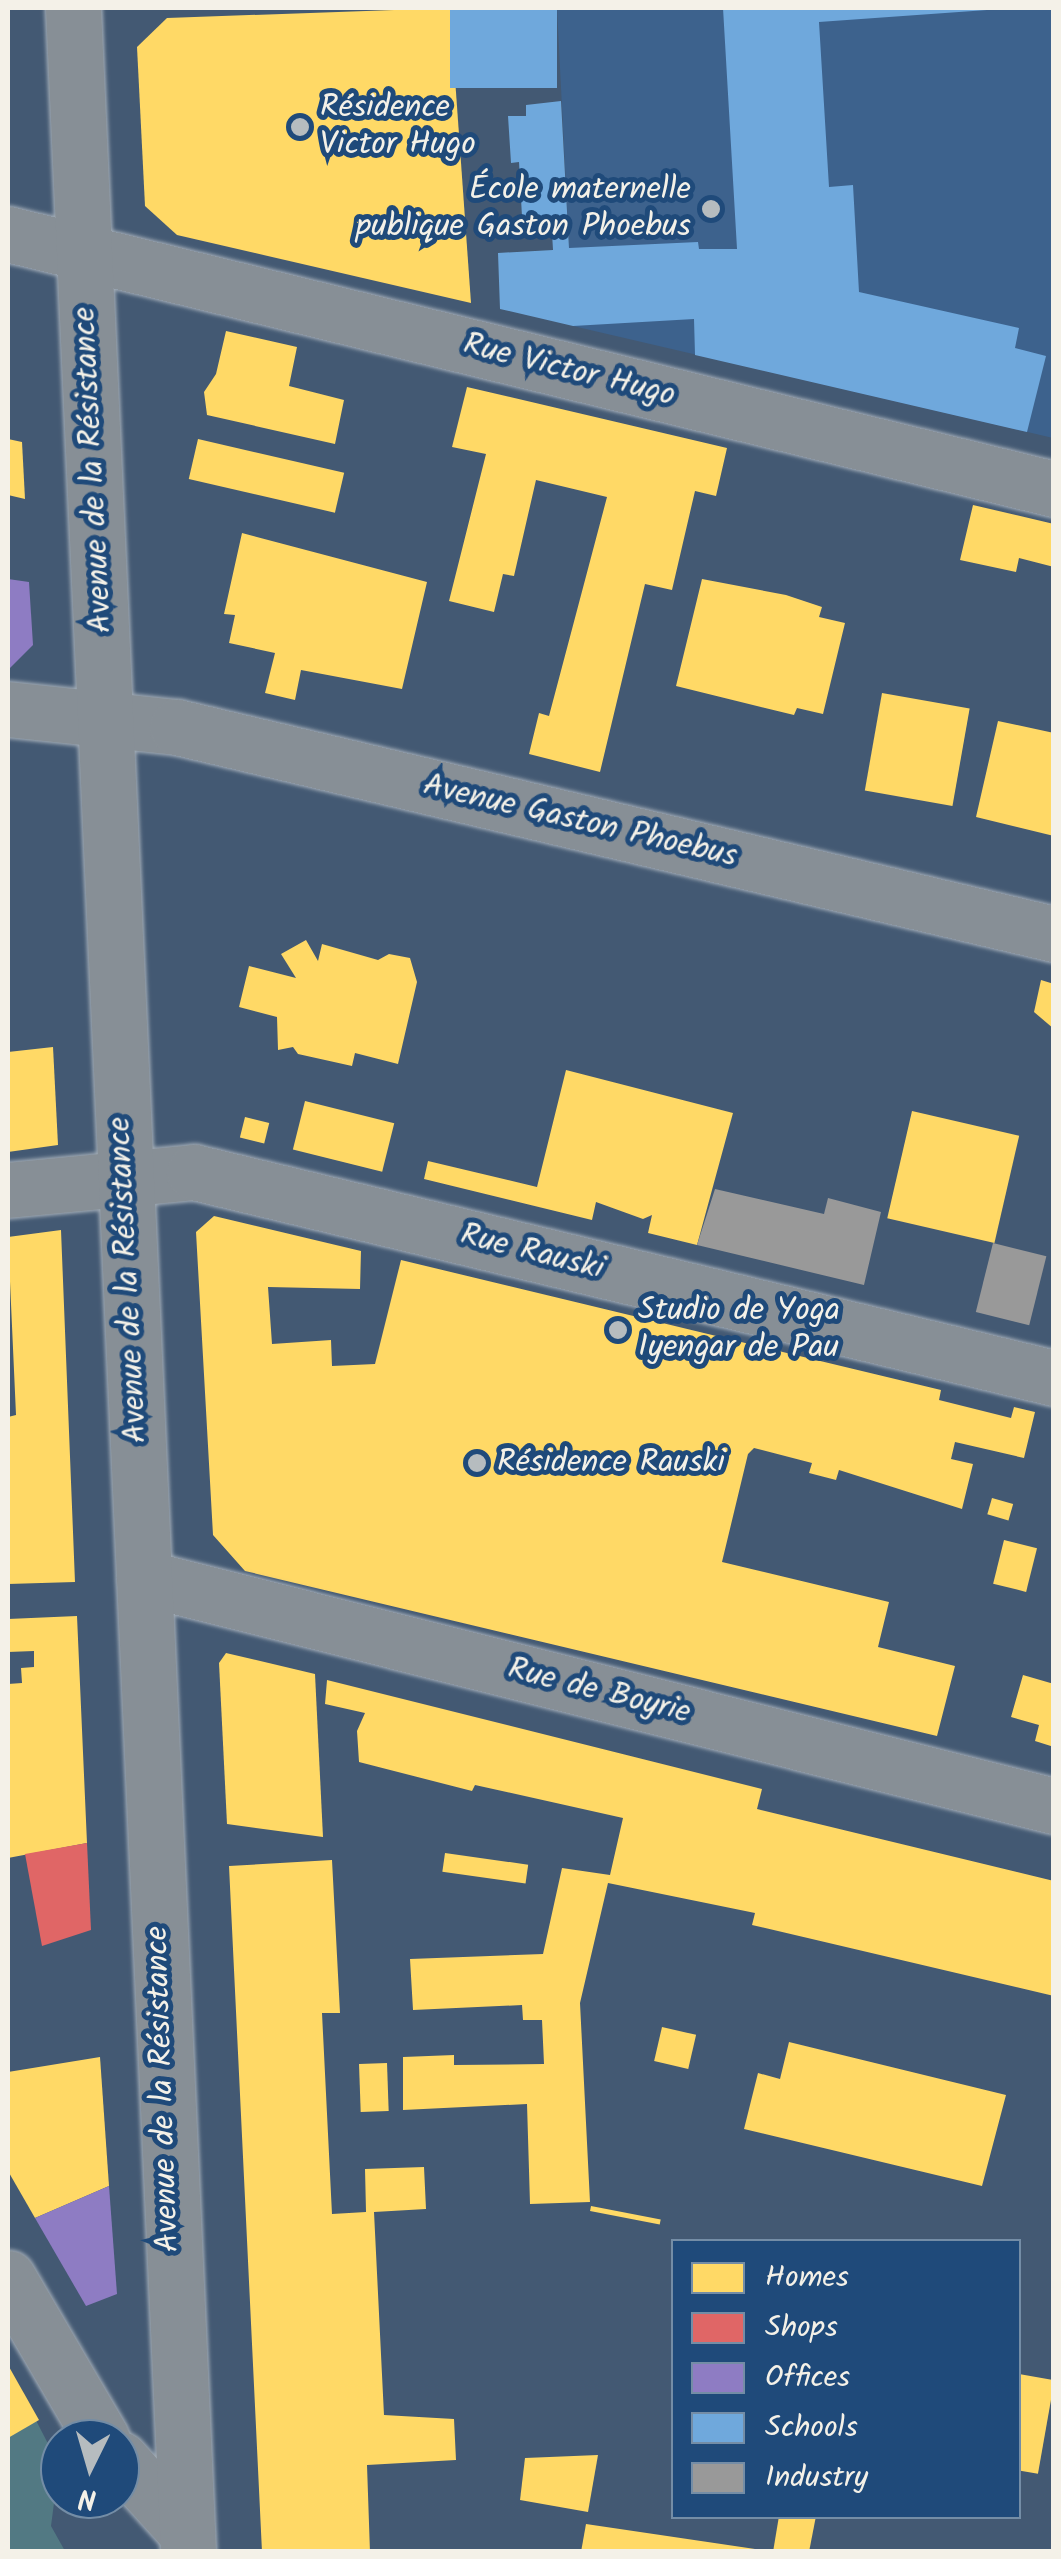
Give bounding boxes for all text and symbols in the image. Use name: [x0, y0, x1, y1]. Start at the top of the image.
place label: Résidence Victor Hugo: [320, 90, 476, 165]
marker: Résidence Victor Hugo: [289, 116, 311, 138]
place label: École maternelle publique Gaston Phoebus: [356, 172, 691, 247]
marker: École maternelle publique Gaston Phoebus: [700, 198, 722, 220]
street label: Avenue de la Résistance: [66, 306, 122, 634]
street label: Rue Victor Hugo: [459, 326, 679, 416]
street label: Avenue Gaston Phoebus: [419, 767, 741, 877]
street label: Avenue de la Résistance: [101, 1116, 157, 1444]
street label: Rue Rauski: [456, 1217, 608, 1289]
place label: Studio de Yoga Iyengar de Pau: [638, 1293, 840, 1368]
marker: Studio de Yoga Iyengar de Pau: [607, 1319, 629, 1341]
place label: Résidence Rauski: [497, 1444, 725, 1482]
marker: Résidence Rauski: [466, 1452, 488, 1474]
street label: Rue de Boyrie: [504, 1651, 694, 1733]
street label: Avenue de la Résistance: [139, 1925, 189, 2253]
legend: [671, 2239, 1021, 2519]
text: Homes: [765, 2254, 849, 2302]
text: Shops: [765, 2304, 838, 2352]
text: Offices: [765, 2354, 850, 2402]
text: Schools: [765, 2404, 858, 2452]
north arrow: [40, 2419, 140, 2519]
text: Industry: [765, 2454, 868, 2502]
text: N: [77, 2474, 98, 2521]

